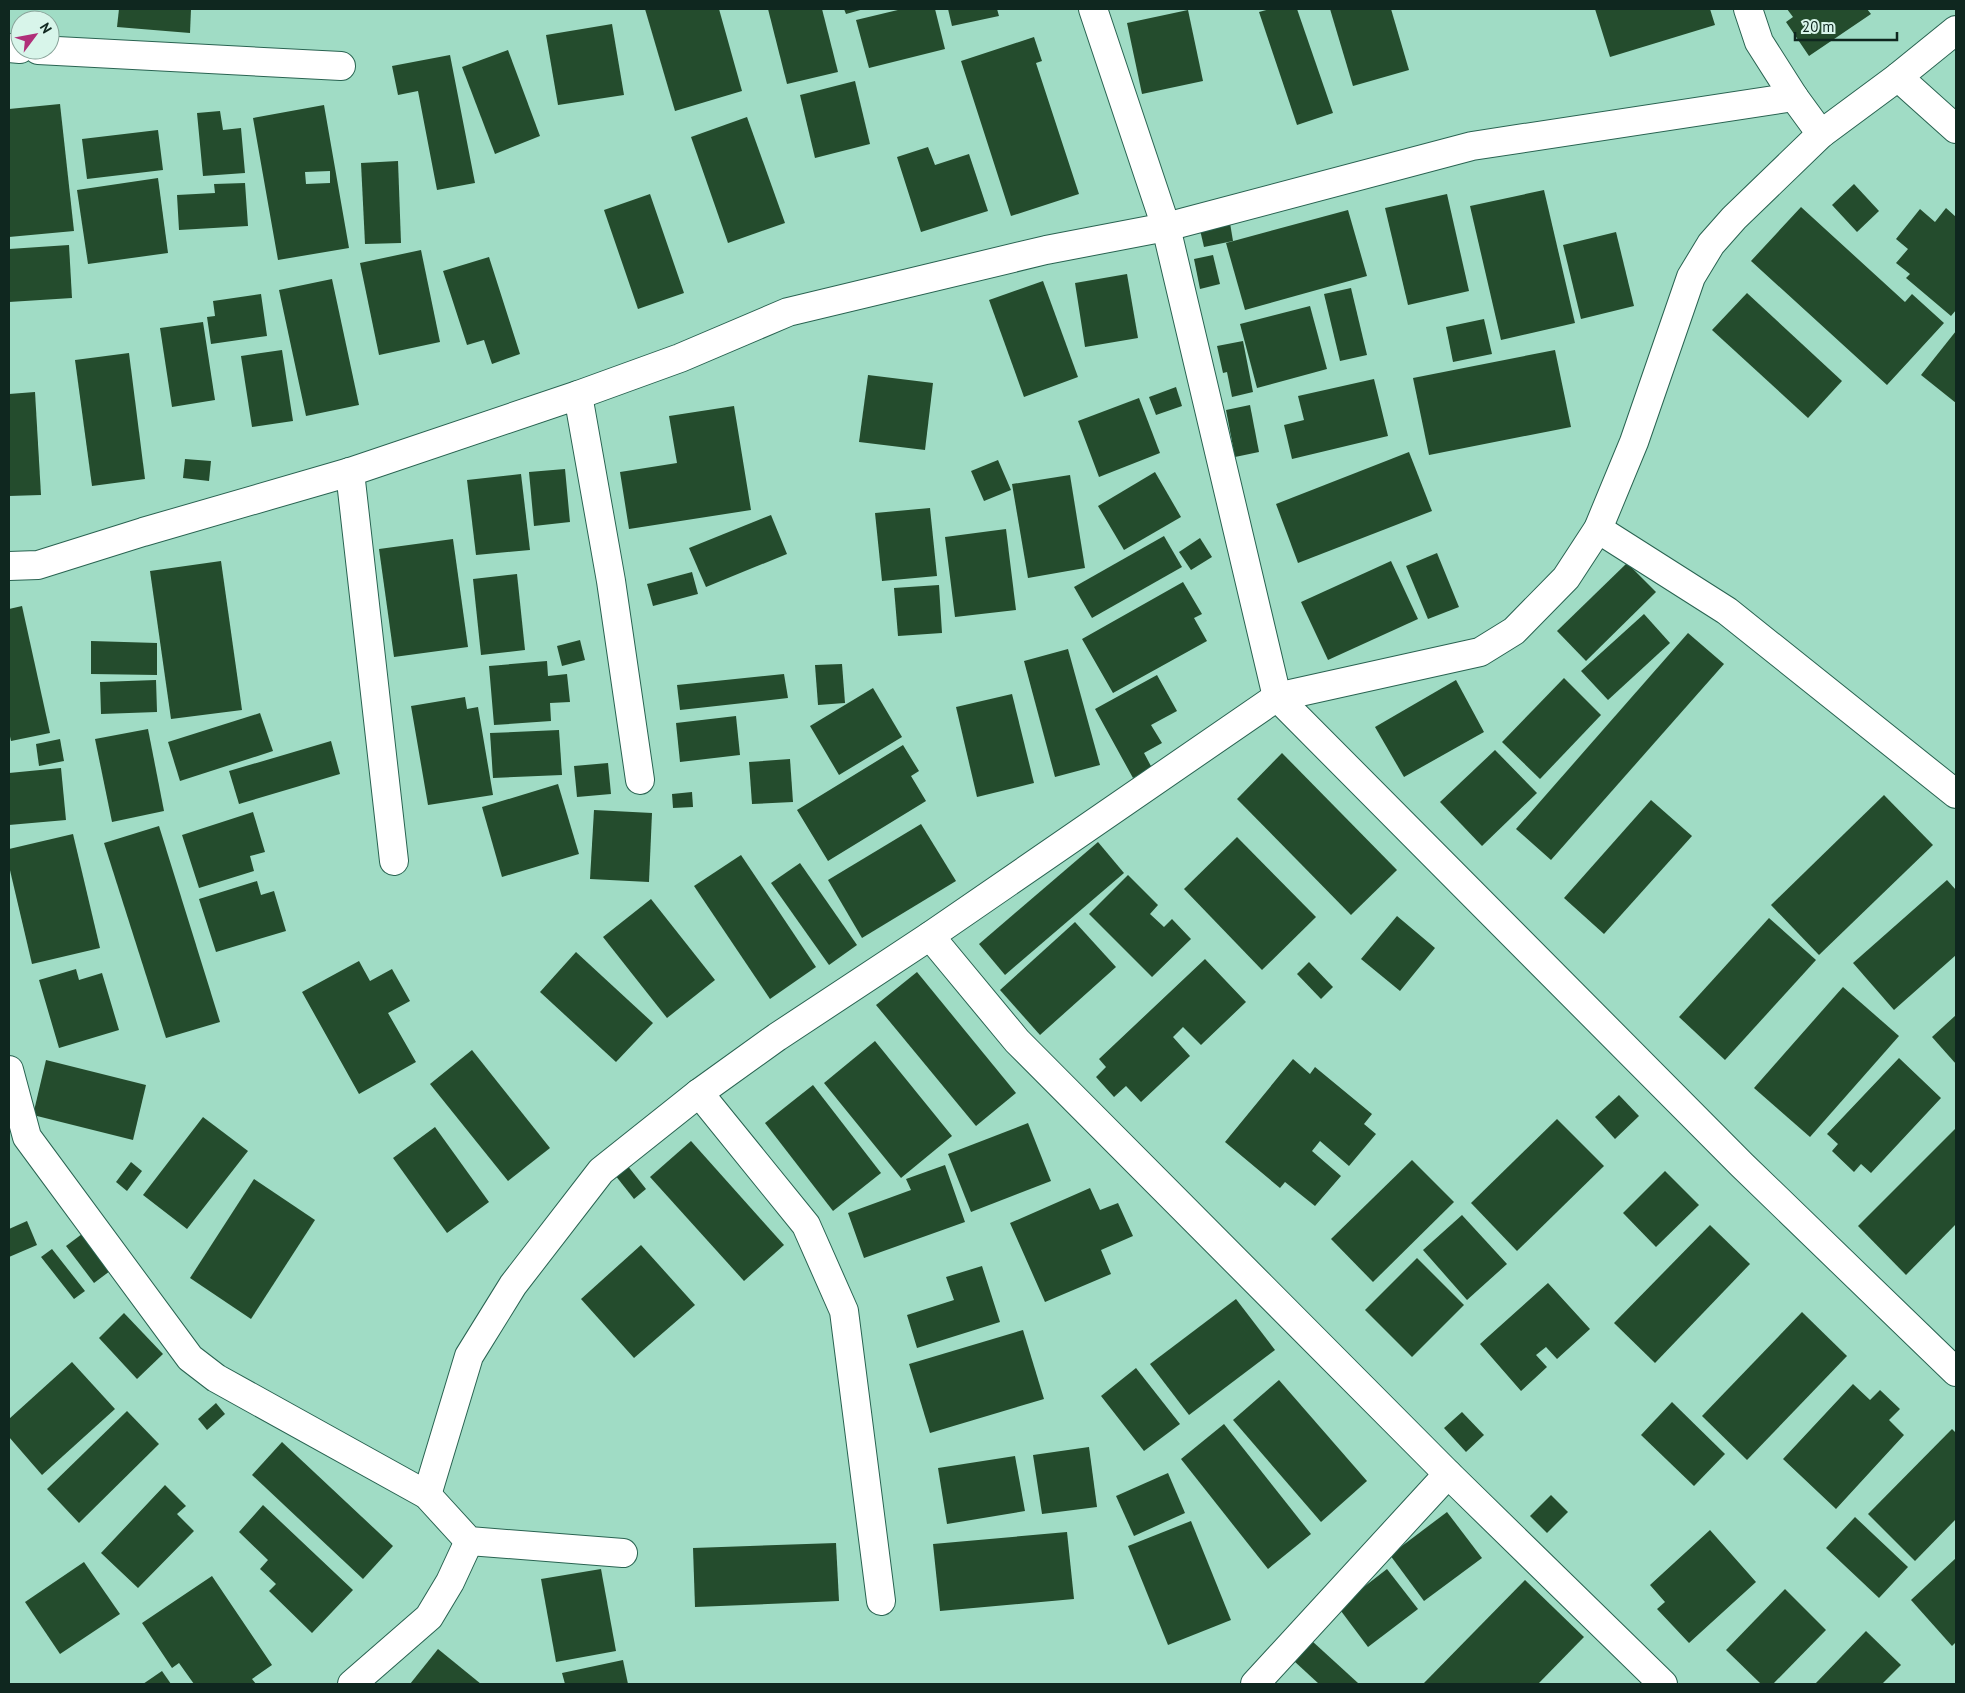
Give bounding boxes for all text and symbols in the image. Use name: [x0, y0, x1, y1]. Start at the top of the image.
north arrow: [10, 10, 60, 60]
scale bar: [1795, 10, 1898, 42]
text: 20 m: [1802, 17, 1835, 36]
text: N: [36, 19, 56, 37]

